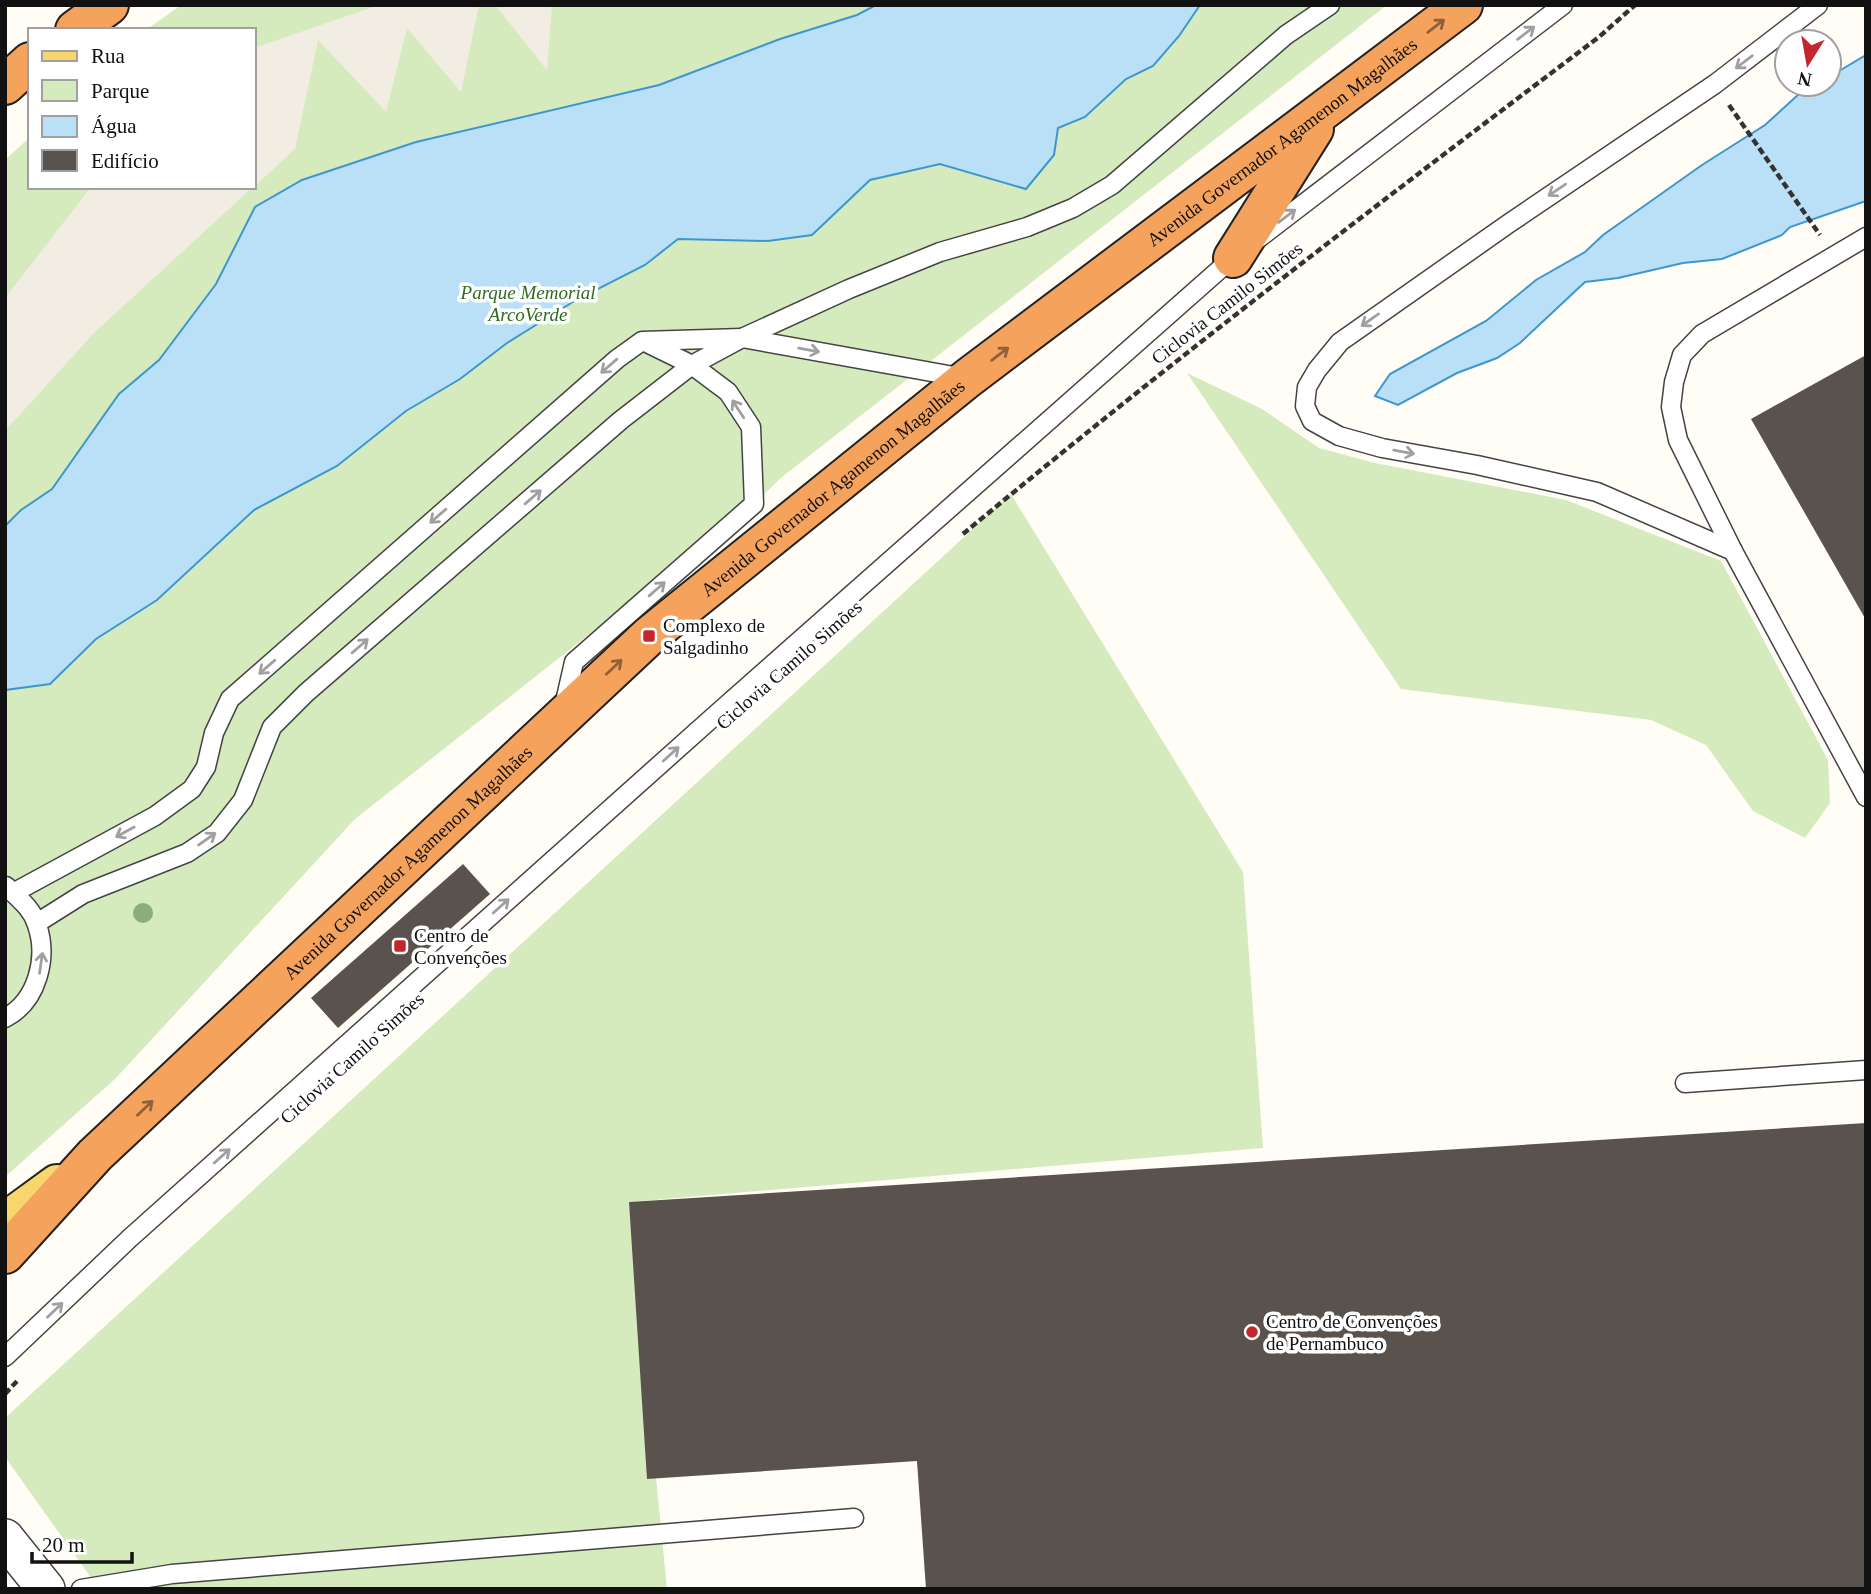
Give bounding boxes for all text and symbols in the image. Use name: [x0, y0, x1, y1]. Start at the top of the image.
one-way arrow: [1426, 18, 1445, 33]
one-way arrow: [1516, 26, 1535, 41]
legend: [28, 28, 256, 189]
north arrow: [1773, 28, 1843, 98]
street label: Avenida Governador Agamenon Magalhães: [1143, 33, 1421, 250]
text: Rua: [91, 44, 126, 68]
one-way arrow: [1735, 54, 1754, 69]
text: N: [1796, 68, 1814, 91]
text: Parque: [91, 79, 149, 103]
text: Água: [91, 114, 137, 138]
text: Edifício: [91, 149, 159, 173]
one-way arrow: [1548, 183, 1567, 198]
one-way arrow: [1278, 209, 1296, 224]
street label: Ciclovia Camilo Simões: [1147, 238, 1307, 368]
park label: Parque Memorial ArcoVerde: [460, 282, 595, 325]
one-way arrow: [1361, 313, 1380, 328]
one-way arrow: [797, 344, 820, 357]
one-way arrow: [990, 347, 1009, 362]
one-way arrow: [600, 358, 618, 374]
street label: Avenida Governador Agamenon Magalhães: [697, 375, 968, 600]
one-way arrow: [731, 400, 746, 419]
one-way arrow: [1392, 446, 1415, 459]
one-way arrow: [523, 489, 541, 505]
one-way arrow: [429, 508, 447, 524]
one-way arrow: [648, 581, 666, 597]
street label: Ciclovia Camilo Simões: [712, 596, 866, 734]
place label: Complexo de Salgadinho: [663, 615, 765, 658]
marker: Complexo de Salgadinho: [641, 628, 657, 644]
one-way arrow: [351, 638, 369, 654]
one-way arrow: [259, 658, 277, 674]
one-way arrow: [605, 659, 622, 676]
street label: Avenida Governador Agamenon Magalhães: [279, 741, 536, 984]
one-way arrow: [662, 746, 680, 762]
one-way arrow: [115, 826, 136, 839]
one-way arrow: [197, 832, 216, 846]
one-way arrow: [492, 898, 510, 914]
place label: Centro de Convenções: [414, 925, 507, 968]
marker: Centro de Convenções: [392, 938, 408, 954]
one-way arrow: [34, 952, 47, 974]
street label: Ciclovia Camilo Simões: [276, 988, 428, 1128]
one-way arrow: [136, 1100, 153, 1117]
one-way arrow: [213, 1148, 231, 1164]
one-way arrow: [46, 1301, 63, 1318]
place label: Centro de Convenções de Pernambuco: [1266, 1311, 1438, 1354]
marker: Centro de Convenções de Pernambuco: [1244, 1324, 1260, 1340]
scale bar: [32, 1520, 131, 1564]
text: 20 m: [42, 1533, 85, 1557]

